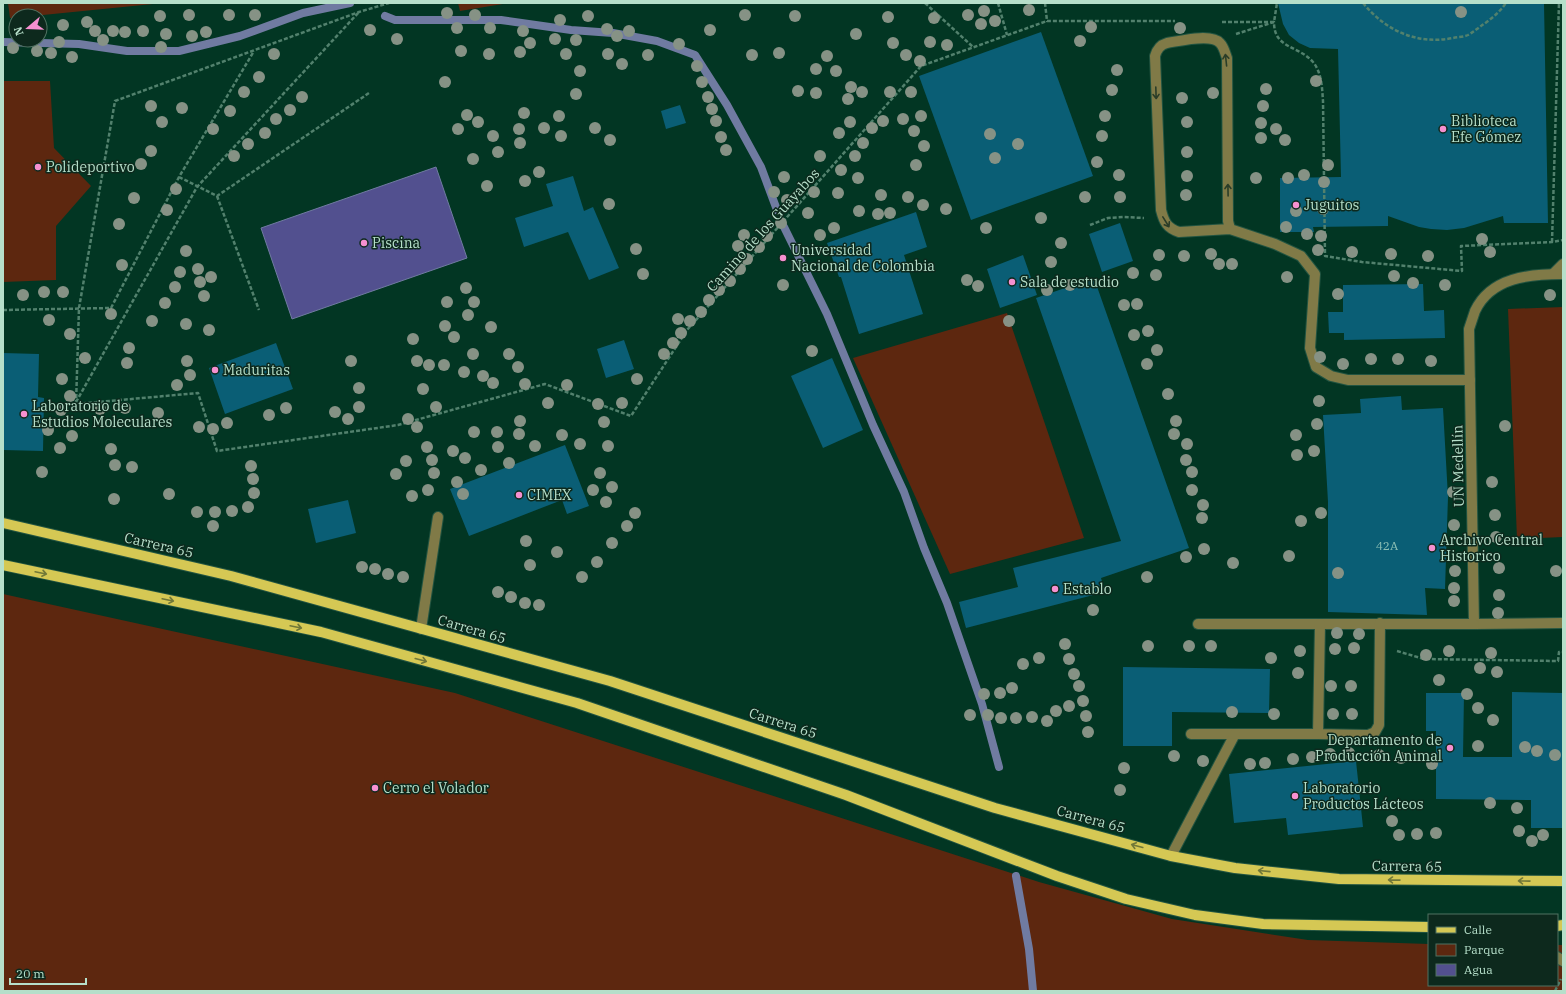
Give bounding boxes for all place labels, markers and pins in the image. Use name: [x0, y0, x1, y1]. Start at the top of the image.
place label: Biblioteca Efe Gómez: [1451, 112, 1521, 146]
marker: Biblioteca Efe Gómez: [1438, 124, 1448, 134]
place label: Polideportivo: [46, 158, 135, 176]
marker: Polideportivo: [33, 162, 43, 172]
place label: Juguitos: [1304, 196, 1360, 214]
marker: Juguitos: [1291, 200, 1301, 210]
place label: Piscina: [372, 234, 421, 252]
marker: Piscina: [359, 238, 369, 248]
place label: Universidad Nacional de Colombia: [791, 241, 935, 275]
marker: Universidad Nacional de Colombia: [778, 253, 788, 263]
place label: Sala de estudio: [1020, 273, 1119, 291]
marker: Sala de estudio: [1007, 277, 1017, 287]
place label: Maduritas: [223, 361, 290, 379]
marker: Maduritas: [210, 365, 220, 375]
place label: Laboratorio de Estudios Moleculares: [32, 397, 172, 431]
marker: Laboratorio de Estudios Moleculares: [19, 409, 29, 419]
place label: CIMEX: [527, 486, 572, 504]
marker: CIMEX: [514, 490, 524, 500]
place label: Archivo Central Historico: [1440, 531, 1543, 565]
marker: Archivo Central Historico: [1427, 543, 1437, 553]
place label: Establo: [1063, 580, 1112, 598]
marker: Establo: [1050, 584, 1060, 594]
place label: Departamento de Producción Animal: [1315, 731, 1442, 765]
marker: Departamento de Producción Animal: [1445, 743, 1455, 753]
place label: Cerro el Volador: [383, 779, 490, 797]
place label: Laboratorio Productos Lácteos: [1303, 779, 1424, 813]
marker: Cerro el Volador: [370, 783, 380, 793]
marker: Laboratorio Productos Lácteos: [1290, 791, 1300, 801]

